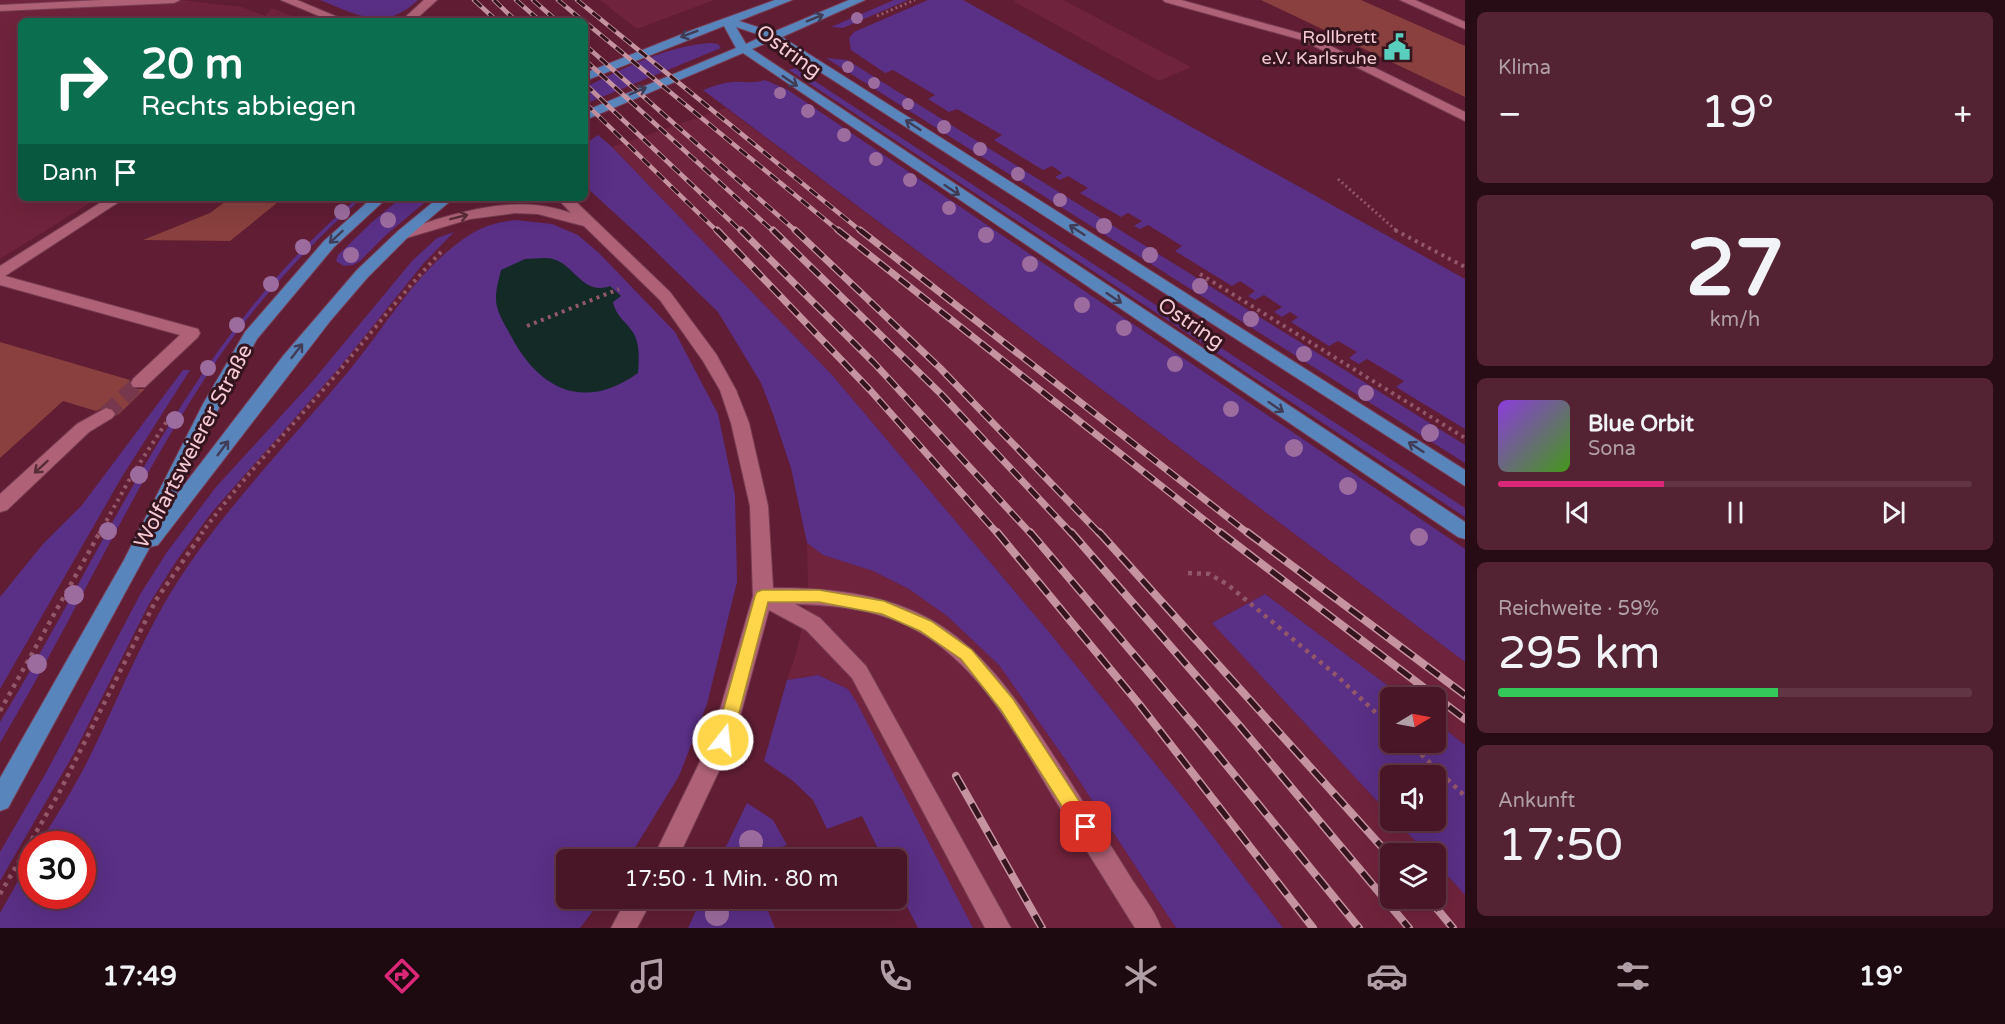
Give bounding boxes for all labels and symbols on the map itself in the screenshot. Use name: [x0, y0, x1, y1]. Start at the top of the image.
one-way arrow: [805, 12, 824, 23]
street label: Ostring: [751, 19, 826, 83]
place label: Rollbrett e.V. Karlsruhe: [1261, 26, 1377, 69]
one-way arrow: [680, 30, 699, 41]
public building icon: Rollbrett e.V. Karlsruhe: [1382, 32, 1412, 62]
one-way arrow: [781, 75, 798, 87]
one-way arrow: [629, 85, 647, 97]
one-way arrow: [904, 118, 921, 131]
one-way arrow: [943, 184, 960, 196]
one-way arrow: [449, 211, 468, 222]
one-way arrow: [1069, 223, 1086, 235]
one-way arrow: [329, 230, 344, 244]
street label: Ostring: [1153, 292, 1228, 355]
one-way arrow: [1105, 293, 1122, 305]
street label: Wolfartsweierer Straße: [129, 340, 258, 553]
one-way arrow: [290, 344, 303, 360]
one-way arrow: [1267, 401, 1284, 413]
one-way arrow: [217, 441, 230, 457]
one-way arrow: [1408, 441, 1425, 453]
one-way arrow: [34, 459, 49, 474]
north arrow: [1380, 687, 1446, 753]
position arrow: [691, 708, 755, 772]
pin: [1060, 801, 1111, 852]
speed limit sign: 30: [18, 831, 96, 909]

